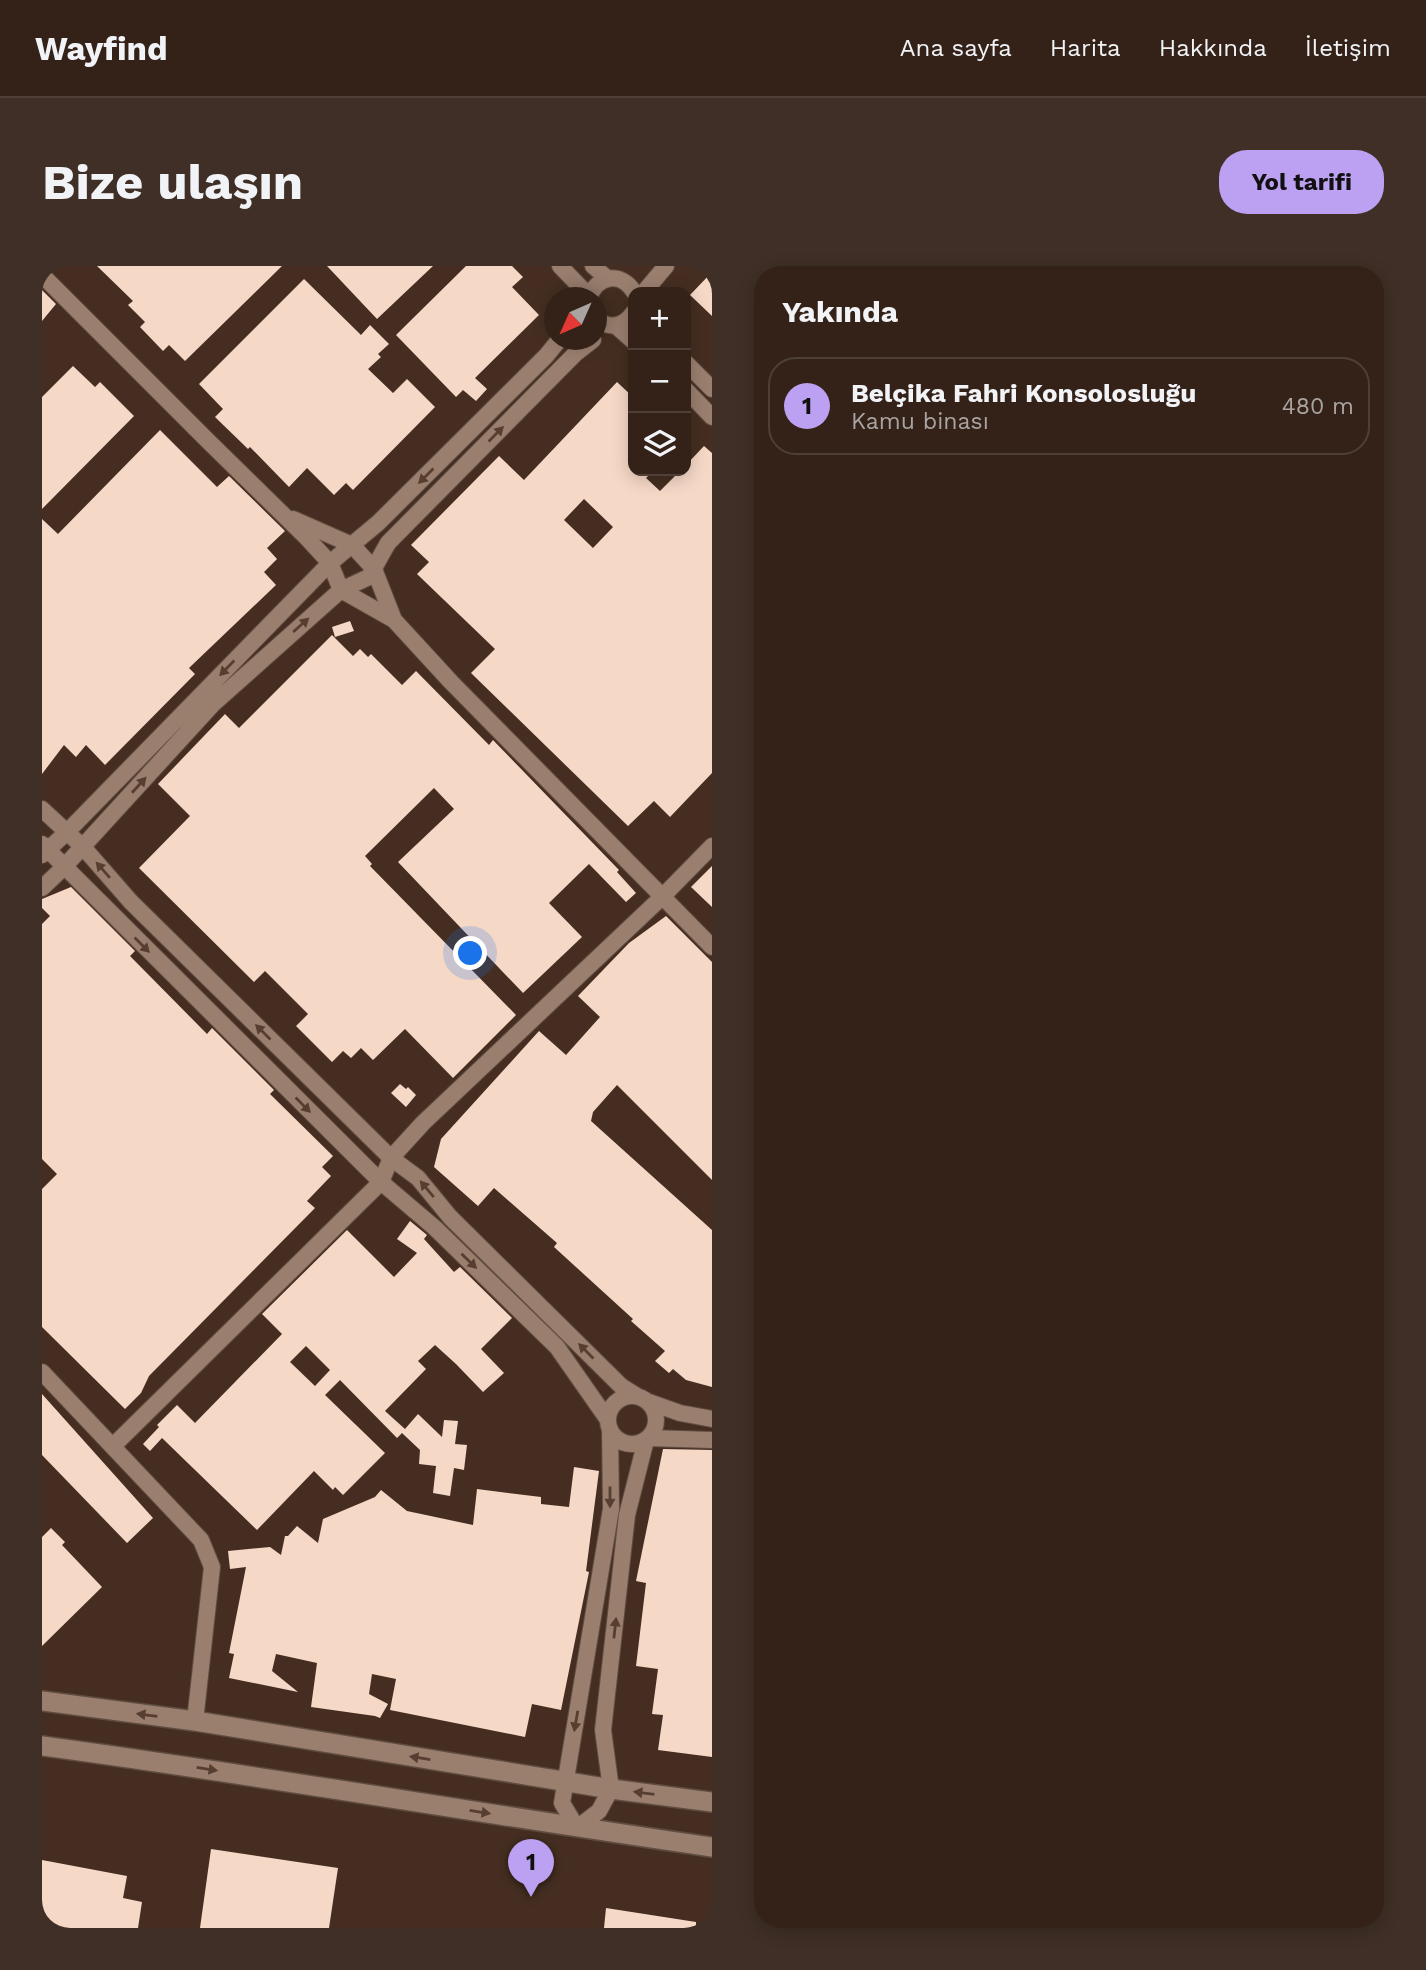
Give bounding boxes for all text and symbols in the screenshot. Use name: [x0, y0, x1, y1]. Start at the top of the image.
text: Wayfind: [35, 29, 168, 68]
text: Ana sayfa: [900, 34, 1012, 62]
text: Harita: [1050, 34, 1121, 62]
text: Hakkında: [1159, 34, 1267, 62]
text: İletişim: [1305, 34, 1391, 62]
button: Yol tarifi: [1219, 150, 1384, 214]
text: Bize ulaşın: [42, 153, 303, 211]
north arrow: [544, 287, 607, 350]
map controls: [628, 287, 691, 476]
button: +: [628, 287, 691, 350]
text: Yakında: [782, 294, 898, 329]
button: −: [628, 350, 691, 413]
text: Belçika Fahri Konsolosluğu: [851, 378, 1196, 408]
text: 1: [802, 393, 812, 420]
text: 480 m: [1282, 393, 1354, 420]
text: Kamu binası: [851, 408, 989, 435]
button: layers: [628, 413, 691, 476]
one-way arrow: [488, 426, 504, 442]
one-way arrow: [417, 467, 434, 484]
one-way arrow: [292, 617, 310, 633]
one-way arrow: [220, 659, 236, 676]
one-way arrow: [131, 776, 147, 794]
one-way arrow: [95, 861, 111, 879]
one-way arrow: [133, 936, 150, 953]
your location: [453, 936, 487, 970]
one-way arrow: [255, 1024, 271, 1041]
one-way arrow: [294, 1097, 311, 1113]
one-way arrow: [420, 1180, 435, 1197]
one-way arrow: [460, 1252, 477, 1269]
one-way arrow: [578, 1344, 595, 1360]
one-way arrow: [605, 1486, 616, 1508]
one-way arrow: [609, 1616, 620, 1638]
one-way arrow: [135, 1709, 157, 1720]
one-way arrow: [570, 1710, 581, 1732]
one-way arrow: [409, 1752, 431, 1763]
one-way arrow: [196, 1764, 218, 1775]
one-way arrow: [633, 1788, 655, 1799]
one-way arrow: [469, 1807, 491, 1818]
pin: 1: [508, 1839, 554, 1897]

